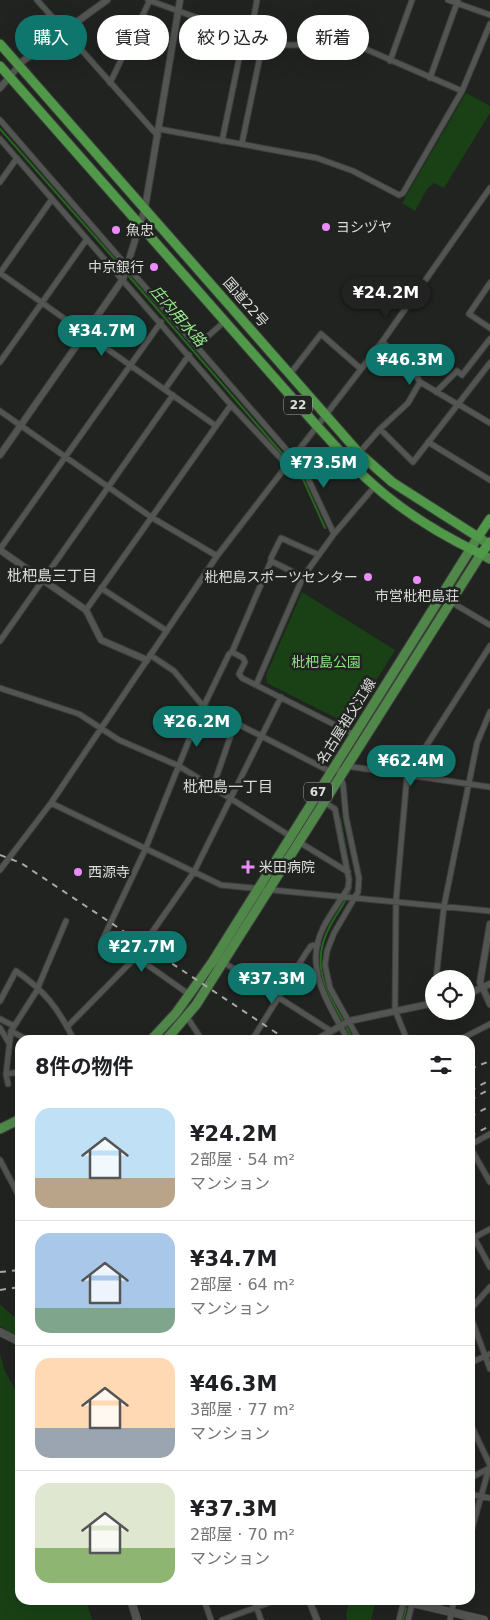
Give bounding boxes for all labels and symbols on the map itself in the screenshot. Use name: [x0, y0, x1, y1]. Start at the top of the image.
place label: ヨシヅヤ: [336, 219, 392, 235]
marker: ヨシヅヤ: [320, 221, 332, 233]
place label: 魚忠: [126, 222, 154, 238]
marker: 魚忠: [110, 224, 122, 236]
place label: 中京銀行: [88, 259, 144, 275]
marker: 中京銀行: [148, 261, 160, 273]
street label: 国道22号: [220, 274, 272, 330]
pin: ¥24.2M: [345, 276, 427, 319]
water label: 庄内用水路: [147, 282, 211, 352]
pin: ¥34.7M: [61, 314, 143, 357]
pin: ¥46.3M: [369, 344, 451, 386]
road number: 22: [284, 396, 312, 414]
pin: ¥73.5M: [283, 446, 365, 489]
district label: 枇杷島三丁目: [7, 567, 97, 585]
place label: 枇杷島スポーツセンター: [204, 569, 358, 585]
marker: 枇杷島スポーツセンター: [362, 571, 374, 583]
marker: 市営枇杷島荘: [411, 574, 423, 586]
place label: 市営枇杷島荘: [375, 588, 459, 604]
park label: 枇杷島公園: [291, 654, 361, 670]
street label: 名古屋祖父江線: [313, 675, 379, 767]
pin: ¥26.2M: [156, 706, 238, 748]
pin: ¥62.4M: [370, 744, 452, 787]
district label: 枇杷島一丁目: [183, 778, 273, 796]
road number: 67: [304, 782, 332, 802]
place label: 米田病院: [259, 859, 315, 875]
marker: 米田病院: [241, 860, 255, 874]
place label: 西源寺: [88, 864, 130, 880]
marker: 西源寺: [72, 866, 84, 878]
pin: ¥27.7M: [101, 930, 183, 973]
pin: ¥37.3M: [231, 962, 313, 1005]

